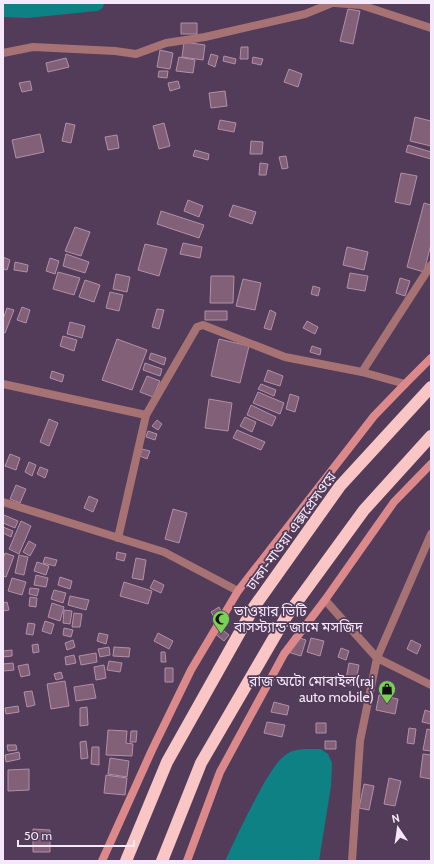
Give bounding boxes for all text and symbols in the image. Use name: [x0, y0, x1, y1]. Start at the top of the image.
street label: ঢাকা-মাওয়া এক্সপ্রেসওয়ে: [241, 468, 340, 595]
place label: ভাওয়ার ভিটি বাসস্ট্যান্ড জামে মসজিদ: [233, 602, 363, 636]
mosque icon: ভাওয়ার ভিটি বাসস্ট্যান্ড জামে মসজিদ: [211, 609, 231, 634]
place label: রাজ অটো মোবাইল(raj auto mobile): [248, 672, 374, 706]
shop icon: রাজ অটো মোবাইল(raj auto mobile): [377, 679, 397, 704]
north arrow: [378, 808, 418, 848]
text: N: [390, 811, 401, 826]
scale bar: [18, 822, 134, 848]
text: 50 m: [24, 828, 52, 843]

